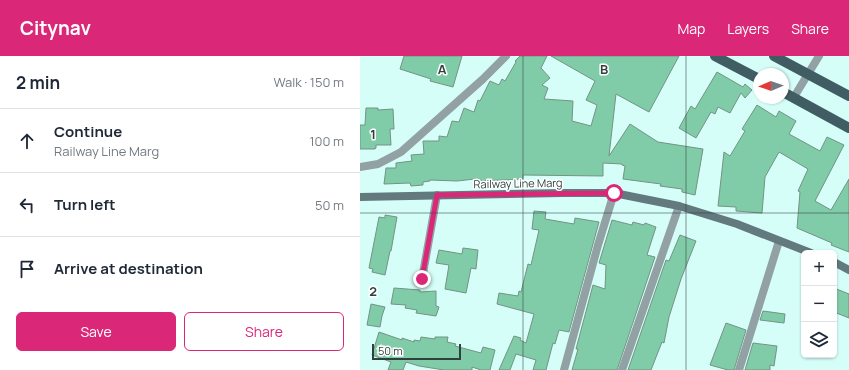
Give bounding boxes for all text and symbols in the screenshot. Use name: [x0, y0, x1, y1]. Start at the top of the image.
text: Citynav: [20, 15, 91, 41]
text: Map: [677, 19, 705, 38]
text: Layers: [727, 19, 769, 38]
text: Share: [791, 19, 829, 38]
text: A: [438, 60, 447, 78]
text: B: [600, 60, 608, 78]
north arrow: [753, 68, 789, 104]
text: 2 min: [16, 71, 60, 94]
text: Walk · 150 m: [273, 73, 344, 91]
text: Continue: [54, 121, 122, 142]
text: 1: [370, 125, 376, 143]
icon: ahead: [16, 130, 38, 152]
text: 100 m: [309, 132, 344, 150]
text: Railway Line Marg: [54, 142, 159, 160]
street label: Railway Line Marg: [473, 175, 563, 191]
route start: [605, 184, 623, 202]
icon: left: [16, 194, 38, 216]
text: Turn left: [54, 194, 116, 215]
text: 50 m: [315, 196, 344, 214]
map controls: [801, 250, 837, 358]
button: +: [801, 250, 837, 286]
icon: arrive: [16, 258, 38, 280]
text: Arrive at destination: [54, 258, 203, 279]
route end: [413, 270, 431, 288]
text: 2: [369, 282, 377, 300]
button: −: [801, 286, 837, 322]
button: Save: [16, 312, 176, 351]
button: Share: [184, 312, 344, 351]
button: layers: [801, 322, 837, 358]
scale bar: [372, 342, 461, 361]
text: 50 m: [378, 343, 403, 358]

